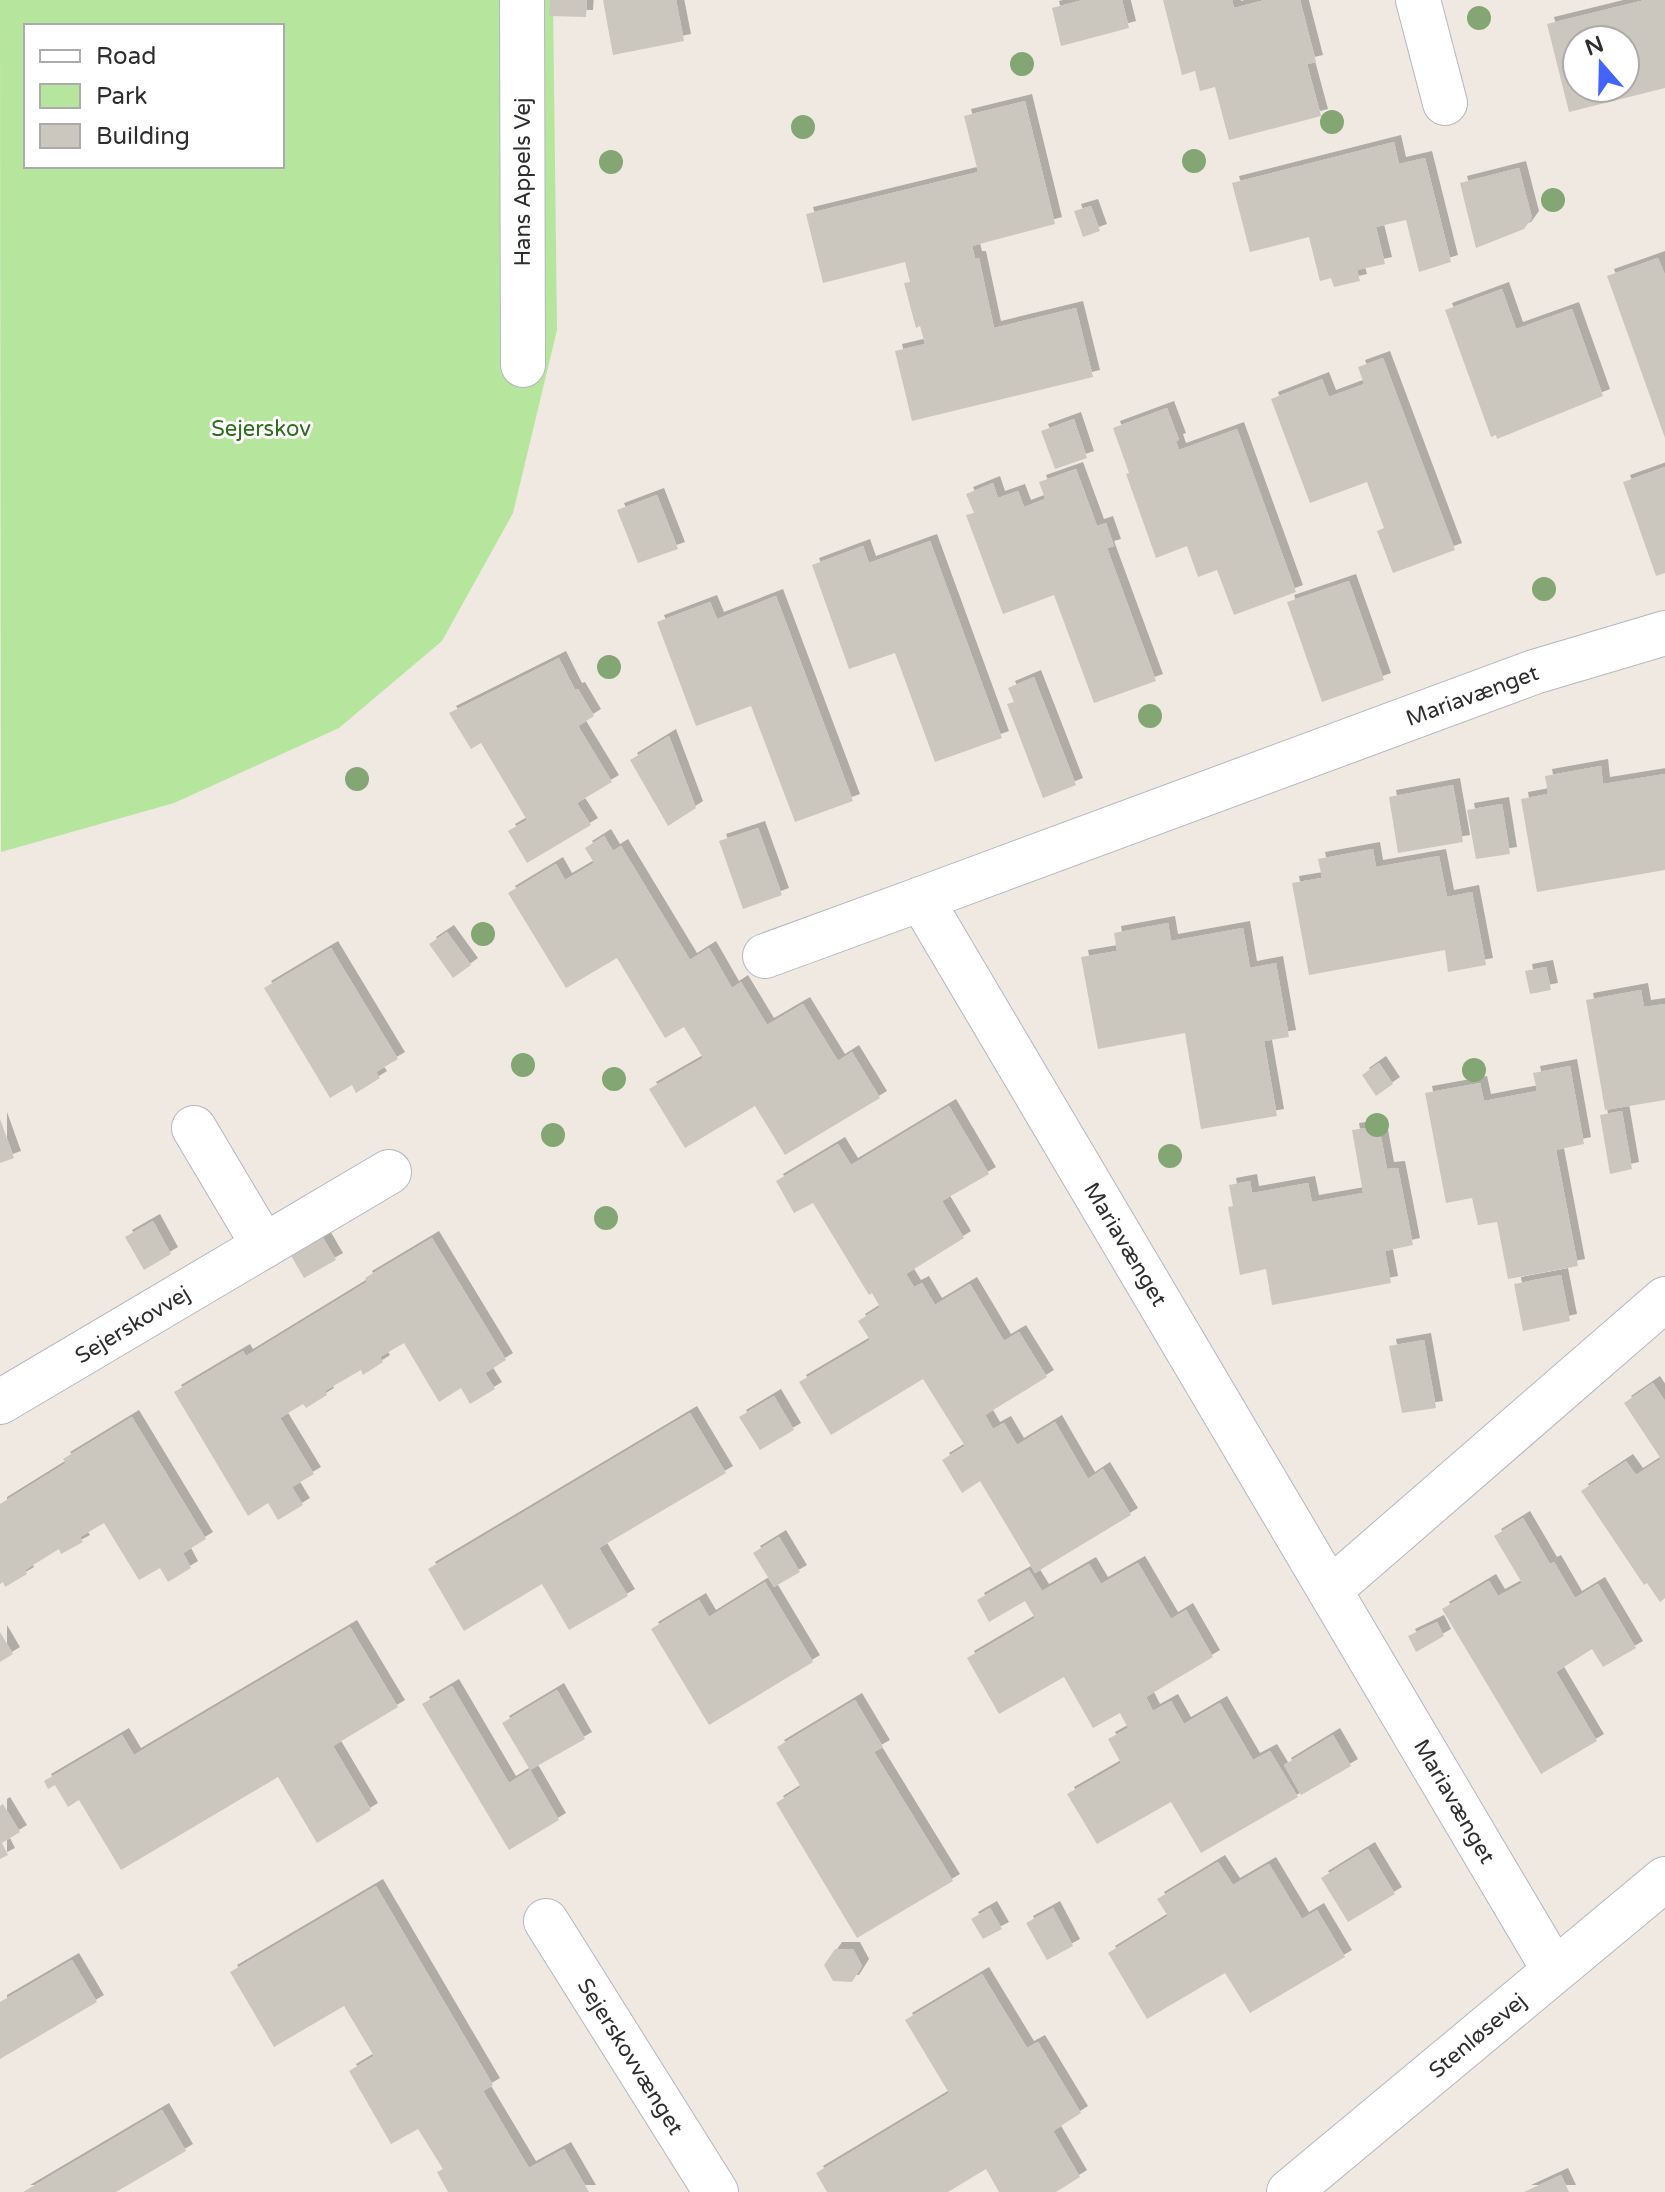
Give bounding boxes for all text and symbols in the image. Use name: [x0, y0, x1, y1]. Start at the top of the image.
legend: [24, 24, 284, 168]
north arrow: [1561, 24, 1641, 104]
text: N: [1582, 31, 1607, 61]
text: Road: [96, 42, 156, 71]
text: Park: [96, 82, 147, 111]
street label: Hans Appels Vej: [510, 97, 536, 267]
text: Building: [96, 122, 190, 151]
park label: Sejerskov: [211, 416, 311, 442]
street label: Mariavænget: [1402, 660, 1542, 732]
street label: Mariavænget: [1078, 1178, 1172, 1311]
street label: Sejerskovvej: [70, 1280, 195, 1369]
street label: Mariavænget: [1408, 1735, 1500, 1868]
street label: Sejerskovvænget: [572, 1974, 689, 2139]
street label: Stenløsevej: [1424, 1988, 1531, 2084]

